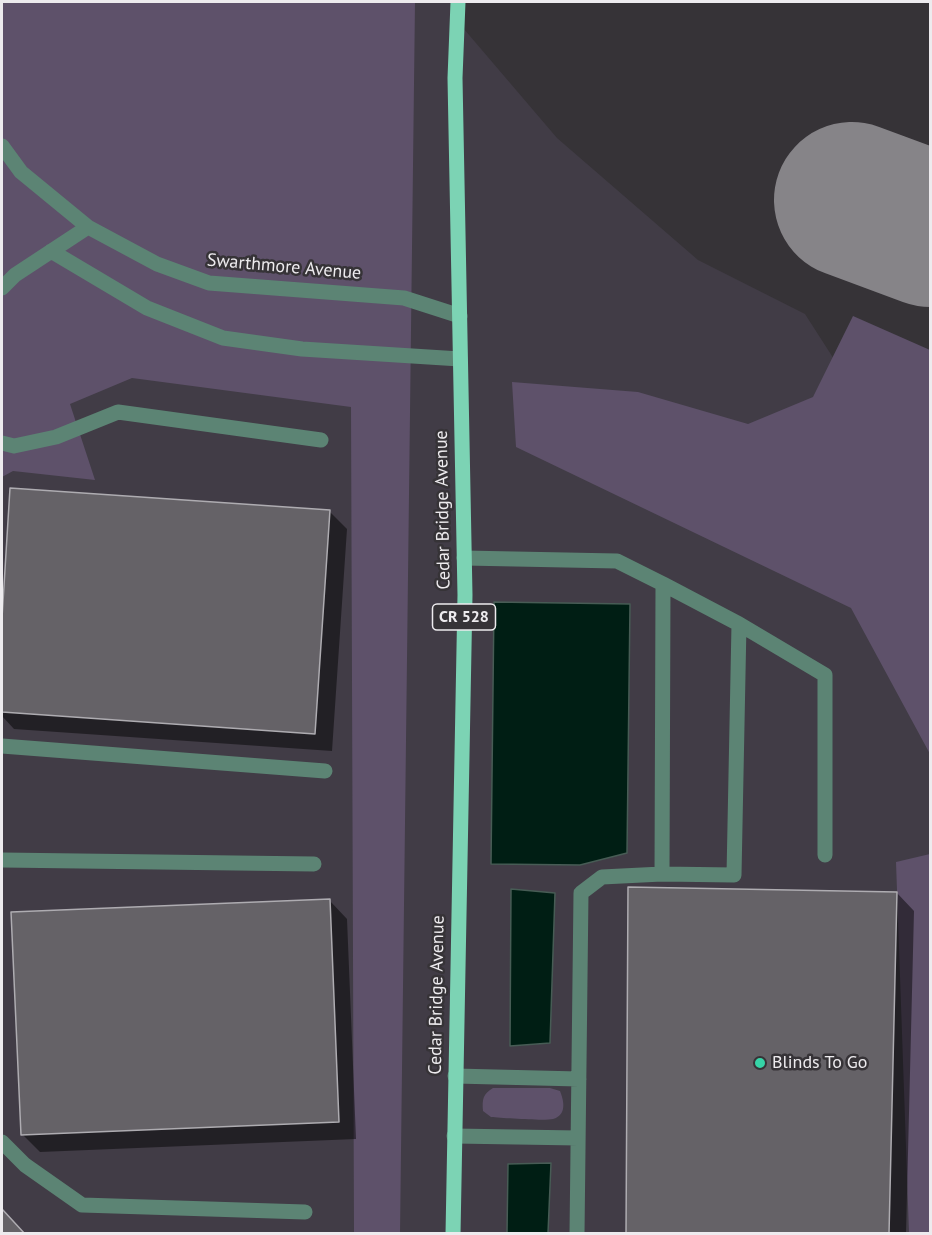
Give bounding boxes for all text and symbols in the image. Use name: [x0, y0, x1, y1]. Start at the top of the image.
street label: Swarthmore Avenue: [206, 249, 362, 285]
street label: Cedar Bridge Avenue: [431, 430, 455, 590]
road number: CR 528: [432, 604, 496, 630]
street label: Cedar Bridge Avenue: [425, 915, 449, 1075]
place label: Blinds To Go: [772, 1052, 867, 1074]
marker: Blinds To Go: [753, 1056, 767, 1070]

